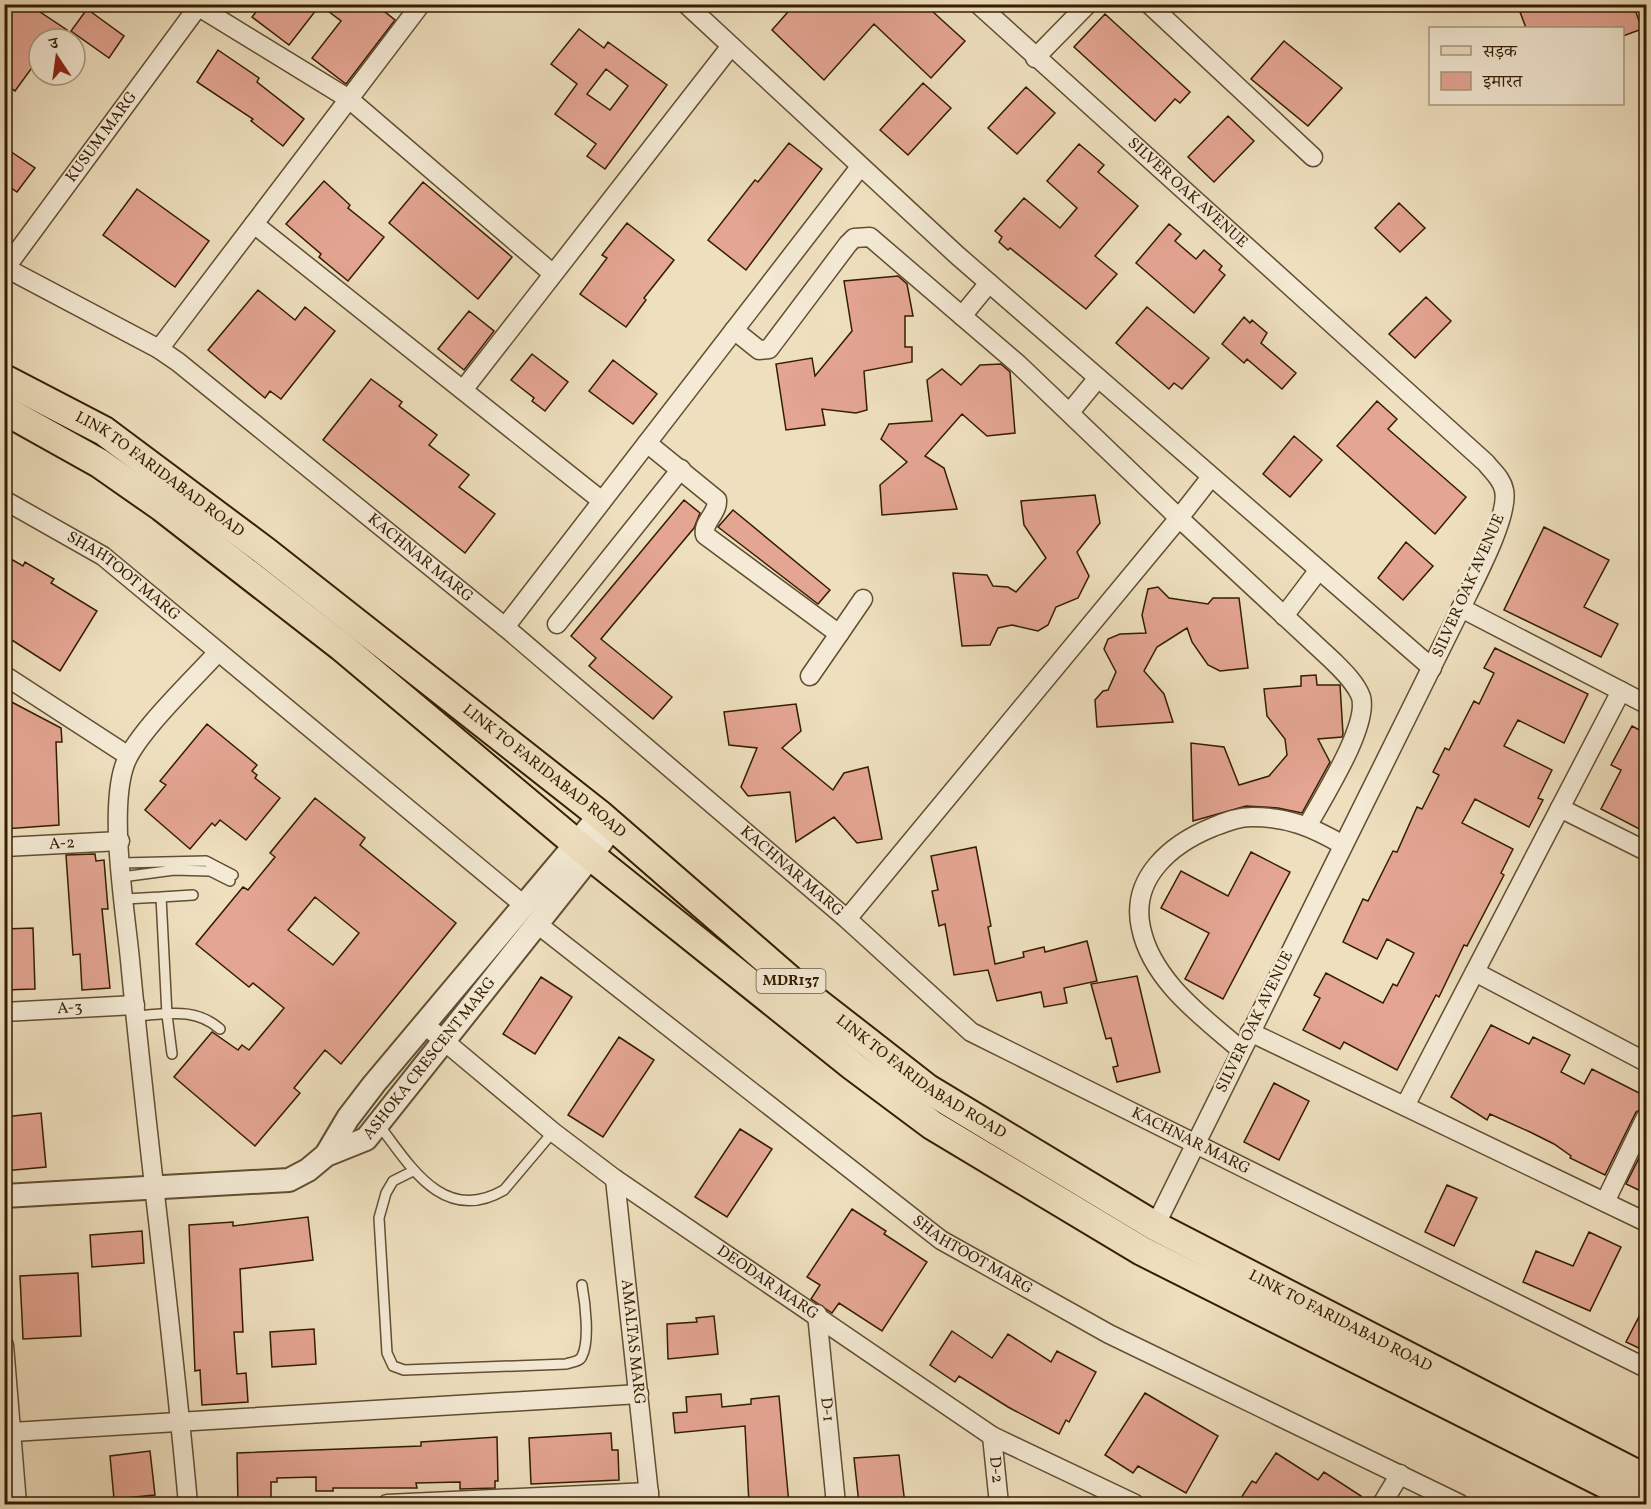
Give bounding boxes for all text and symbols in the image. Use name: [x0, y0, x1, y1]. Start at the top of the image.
north arrow: [27, 27, 87, 87]
legend: [1429, 27, 1624, 105]
text: उ: [47, 32, 62, 56]
text: सड़क: [1482, 40, 1518, 65]
text: इमारत: [1482, 70, 1523, 95]
street label: KUSUM MARG: [61, 87, 143, 187]
street label: SILVER OAK AVENUE: [1122, 133, 1252, 253]
street label: LINK TO FARIDABAD ROAD: [71, 407, 249, 543]
street label: KACHNAR MARG: [363, 509, 478, 608]
street label: SILVER OAK AVENUE: [1427, 511, 1511, 661]
street label: SHAHTOOT MARG: [62, 527, 185, 626]
street label: LINK TO FARIDABAD ROAD: [457, 699, 631, 844]
street label: KACHNAR MARG: [735, 821, 848, 922]
street label: A-2: [48, 832, 75, 856]
street label: SILVER OAK AVENUE: [1211, 947, 1299, 1097]
road number: MDR137: [756, 969, 826, 993]
street label: ASHOKA CRESCENT MARG: [358, 973, 501, 1145]
street label: A-3: [57, 997, 83, 1020]
street label: LINK TO FARIDABAD ROAD: [831, 1010, 1010, 1145]
street label: KACHNAR MARG: [1127, 1102, 1254, 1180]
street label: SHAHTOOT MARG: [908, 1210, 1037, 1300]
street label: DEODAR MARG: [712, 1240, 823, 1325]
street label: LINK TO FARIDABAD ROAD: [1245, 1265, 1436, 1378]
street label: AMALTAS MARG: [615, 1278, 650, 1406]
street label: D-1: [814, 1396, 839, 1423]
street label: D-2: [983, 1455, 1008, 1484]

